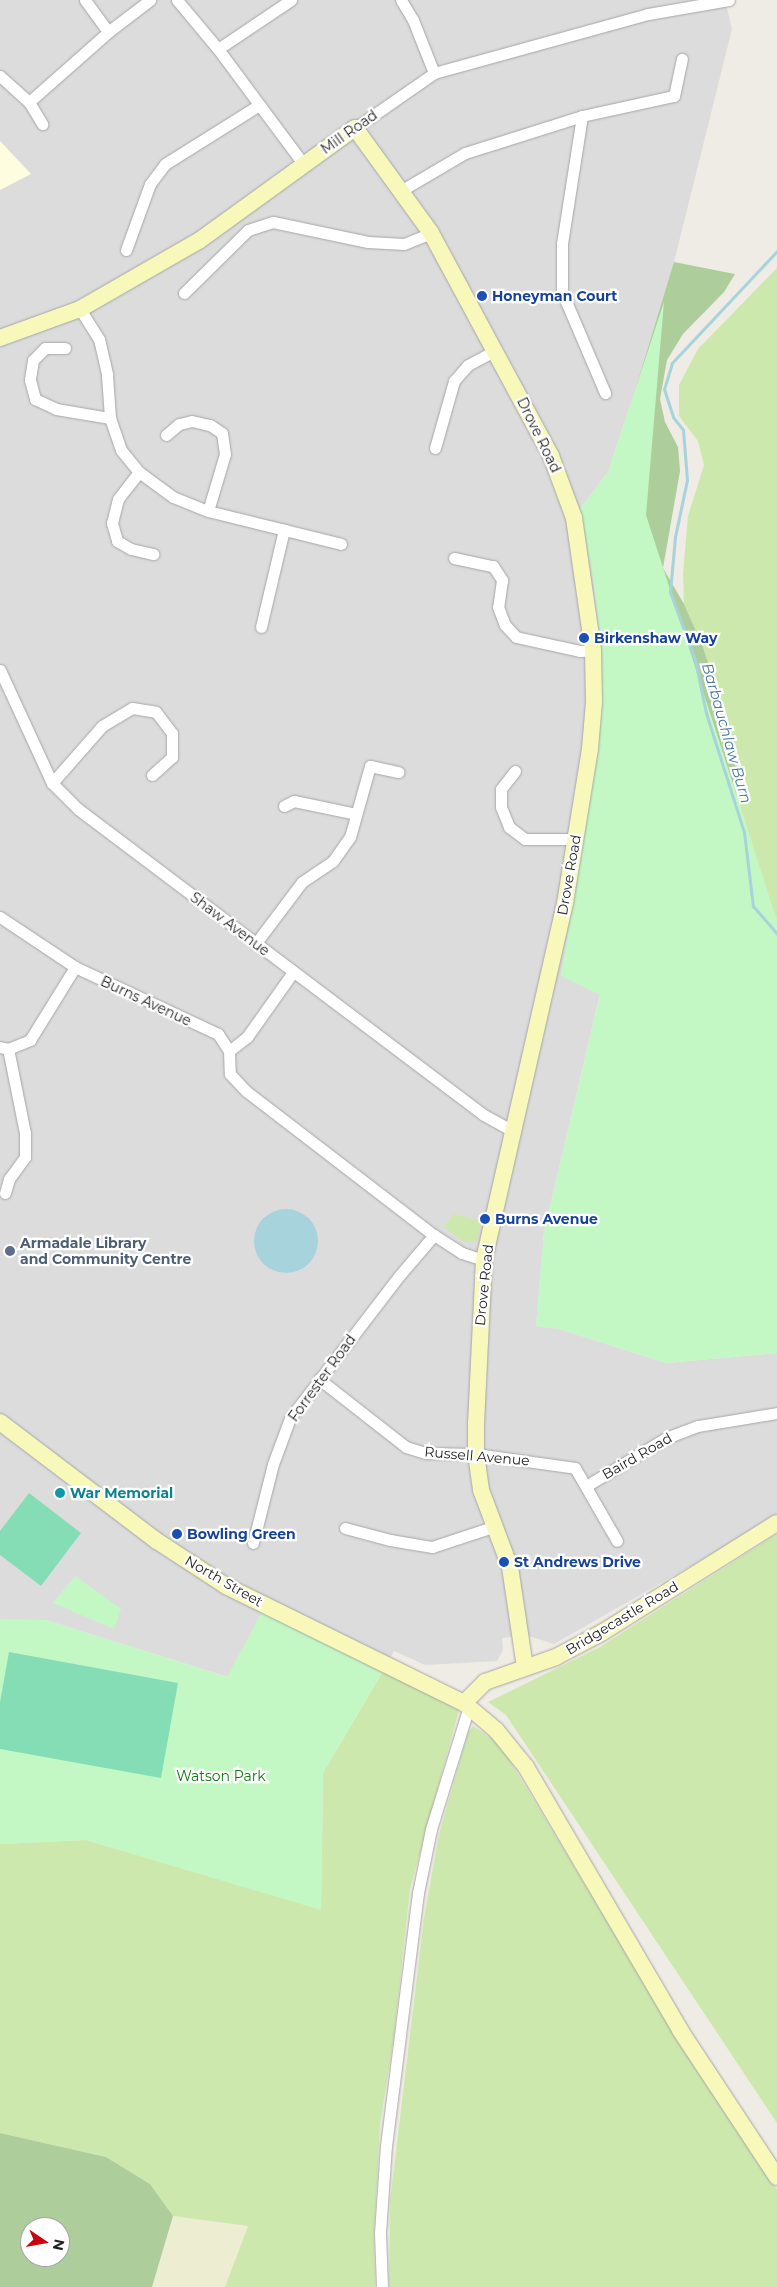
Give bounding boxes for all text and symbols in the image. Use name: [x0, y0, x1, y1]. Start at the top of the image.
street label: Mill Road: [318, 106, 380, 158]
place label: Honeyman Court: [492, 288, 617, 304]
marker: Honeyman Court: [476, 290, 488, 302]
street label: Drove Road: [514, 395, 564, 475]
place label: Birkenshaw Way: [594, 630, 717, 646]
marker: Birkenshaw Way: [578, 632, 590, 644]
water label: Barbauchlaw Burn: [698, 661, 756, 805]
street label: Drove Road: [554, 833, 584, 917]
street label: Shaw Avenue: [187, 889, 273, 959]
street label: Burns Avenue: [98, 973, 194, 1029]
place label: Burns Avenue: [495, 1211, 598, 1227]
marker: Burns Avenue: [479, 1213, 491, 1225]
place label: Armadale Library and Community Centre: [20, 1235, 191, 1268]
street label: Drove Road: [471, 1244, 497, 1326]
marker: Armadale Library and Community Centre: [4, 1245, 16, 1257]
street label: Forrester Road: [285, 1331, 359, 1425]
street label: Baird Road: [599, 1429, 675, 1483]
street label: Russell Avenue: [424, 1443, 530, 1469]
place label: War Memorial: [70, 1485, 173, 1501]
marker: War Memorial: [54, 1487, 66, 1499]
place label: Bowling Green: [187, 1526, 296, 1542]
marker: Bowling Green: [171, 1528, 183, 1540]
street label: North Street: [182, 1552, 266, 1610]
place label: St Andrews Drive: [514, 1554, 641, 1570]
marker: St Andrews Drive: [498, 1556, 510, 1568]
street label: Bridgecastle Road: [563, 1578, 681, 1658]
park label: Watson Park: [176, 1768, 266, 1784]
north arrow: [20, 2217, 70, 2267]
text: N: [49, 2238, 69, 2252]

